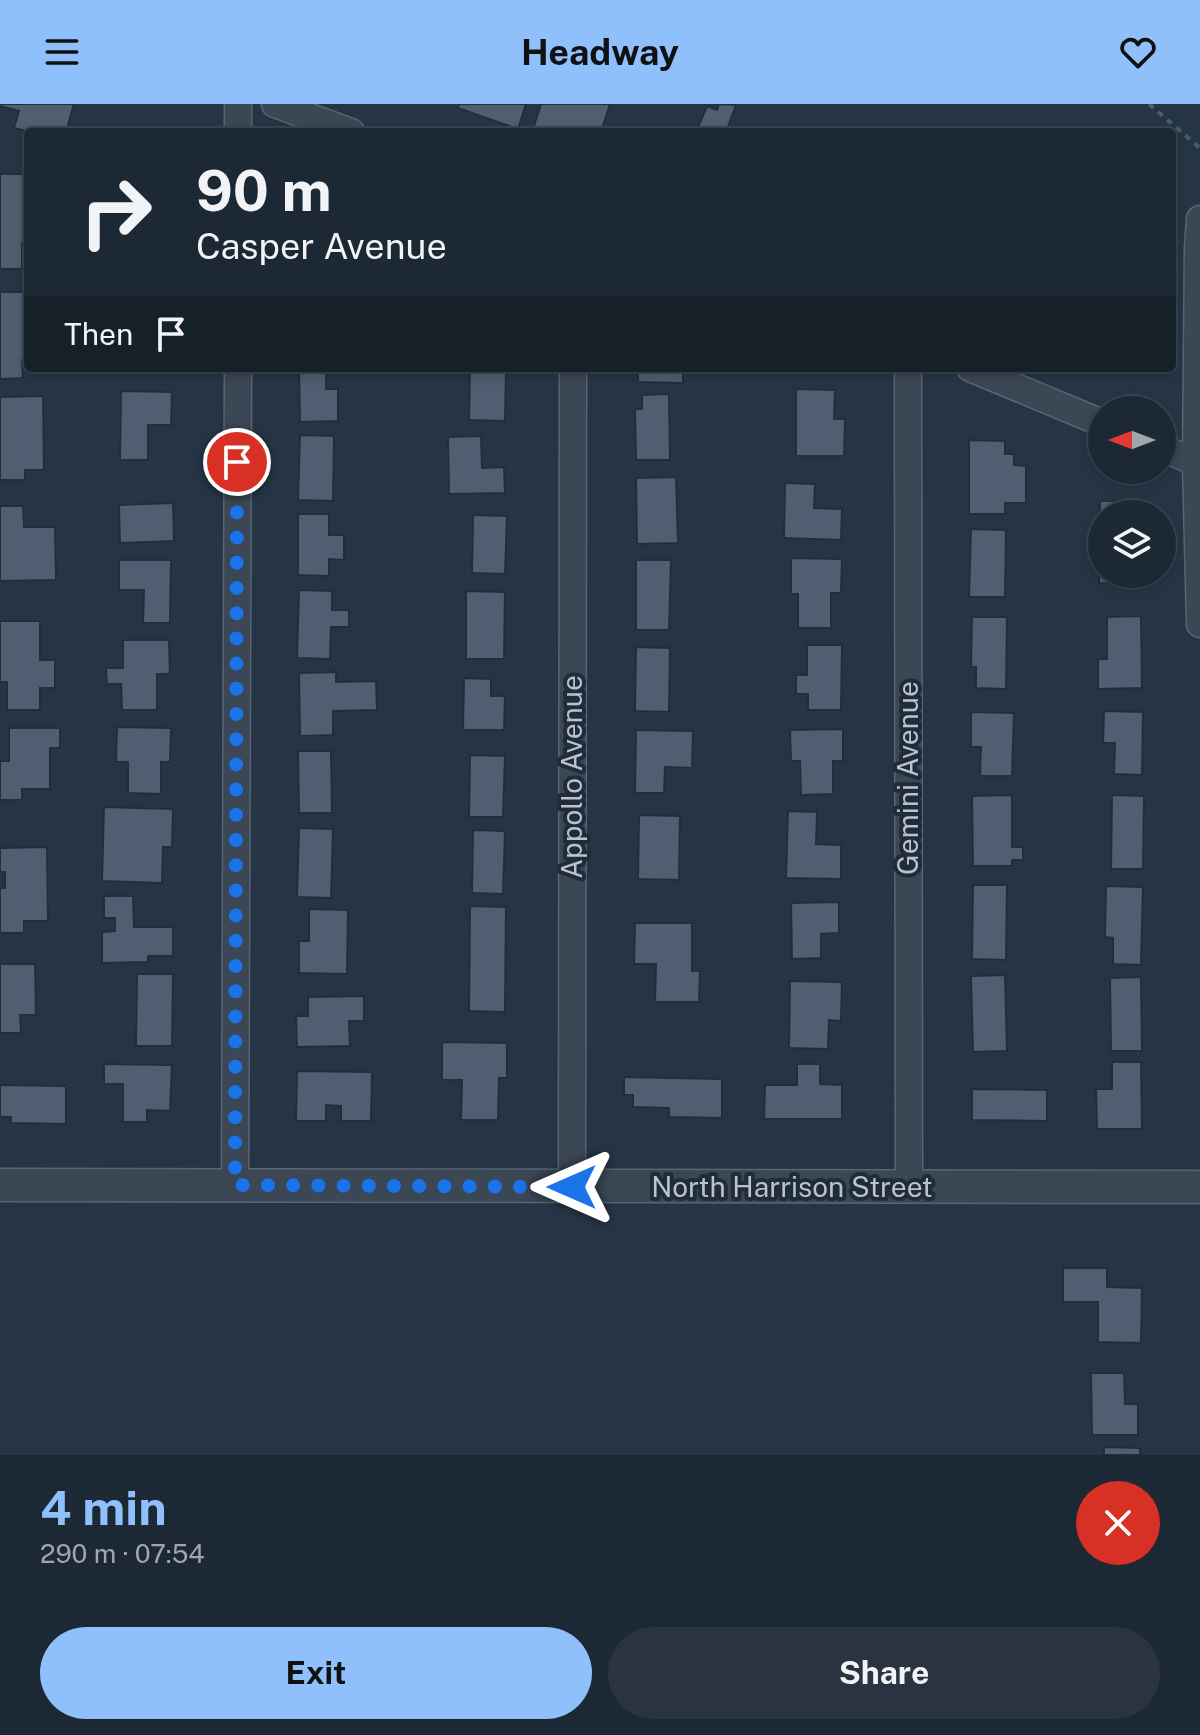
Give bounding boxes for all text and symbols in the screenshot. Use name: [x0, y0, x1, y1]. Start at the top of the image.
icon: menu: [40, 30, 84, 74]
icon: heart: [1116, 30, 1160, 74]
text: Headway: [521, 31, 679, 73]
text: 90 m: [196, 158, 332, 224]
icon: right: [64, 160, 168, 264]
text: Casper Avenue: [196, 225, 447, 267]
icon: arrive: [149, 312, 193, 356]
text: Then: [64, 316, 133, 352]
north arrow: [1088, 396, 1176, 484]
map controls: [1088, 396, 1176, 588]
pin: [203, 428, 271, 496]
icon: arrive: [215, 440, 259, 484]
button: layers: [1088, 500, 1176, 588]
street label: Appollo Avenue: [555, 675, 588, 879]
street label: Gemini Avenue: [891, 681, 924, 875]
position arrow: [530, 1145, 614, 1229]
street label: North Harrison Street: [651, 1170, 933, 1203]
text: 4 min: [40, 1479, 167, 1536]
button: close: [1076, 1481, 1160, 1565]
text: 290 m · 07:54: [40, 1538, 205, 1569]
button: Exit: [40, 1627, 592, 1719]
button: Share: [608, 1627, 1160, 1719]

